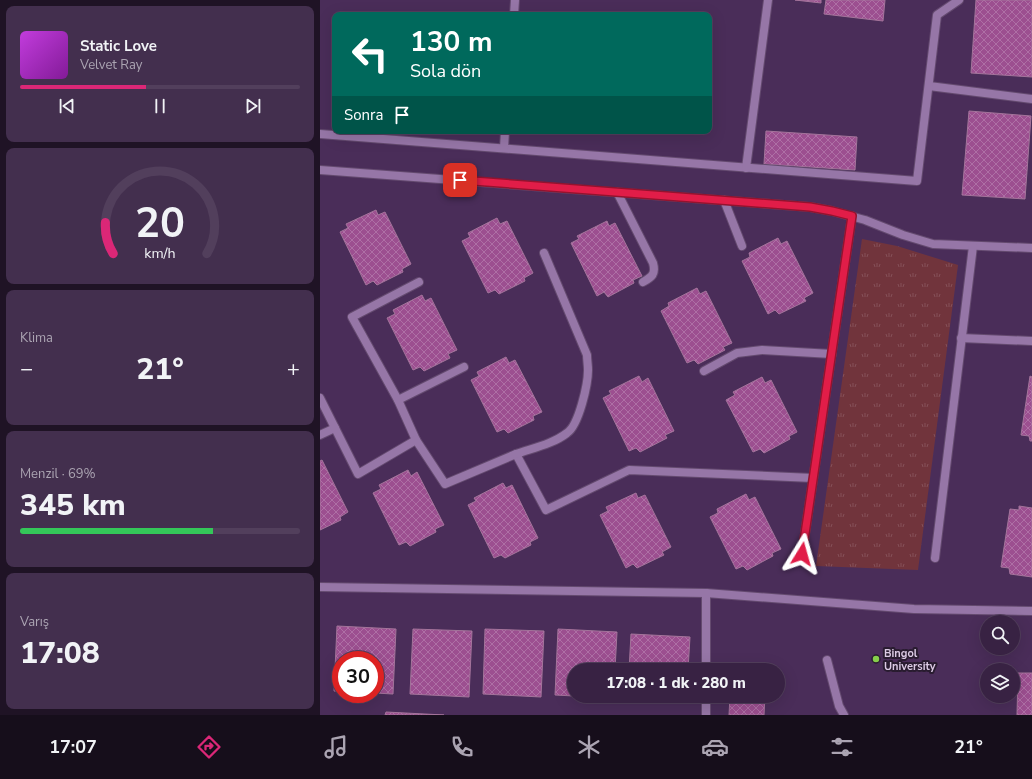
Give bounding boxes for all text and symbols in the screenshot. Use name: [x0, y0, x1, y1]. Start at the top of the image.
text: 130 m: [410, 23, 493, 61]
icon: left: [344, 28, 396, 80]
text: Static Love: [80, 36, 157, 56]
text: Velvet Ray: [80, 56, 142, 74]
text: Sola dön: [410, 59, 481, 83]
icon: previous: [56, 95, 78, 117]
icon: pause: [149, 95, 171, 117]
icon: next: [242, 95, 264, 117]
icon: arrive: [391, 104, 413, 126]
text: Sonra: [344, 105, 383, 125]
pin: [443, 163, 477, 197]
icon: arrive: [449, 169, 471, 191]
text: 20: [135, 194, 185, 251]
text: km/h: [144, 243, 176, 262]
text: Klima: [20, 329, 53, 347]
text: 21°: [136, 349, 184, 390]
text: −: [20, 354, 33, 384]
text: +: [287, 354, 300, 384]
text: Menzil · 69%: [20, 465, 96, 483]
text: 345 km: [20, 485, 126, 526]
position arrow: [781, 533, 823, 575]
text: Varış: [20, 613, 49, 631]
map controls: [980, 615, 1020, 703]
button: search: [980, 615, 1020, 655]
text: 17:08: [20, 633, 100, 674]
place label: Bingol University: [884, 646, 936, 674]
speed limit sign: 30: [332, 651, 384, 703]
marker: Bingol University: [871, 654, 881, 664]
button: layers: [980, 663, 1020, 703]
text: 17:08 · 1 dk · 280 m: [606, 673, 746, 693]
icon: directions: [195, 733, 223, 761]
icon: music: [322, 733, 350, 761]
icon: phone: [448, 733, 476, 761]
icon: climate: [575, 733, 603, 761]
icon: car: [701, 733, 729, 761]
icon: filters: [828, 733, 856, 761]
text: 17:07: [49, 735, 97, 759]
text: 21°: [954, 735, 983, 759]

